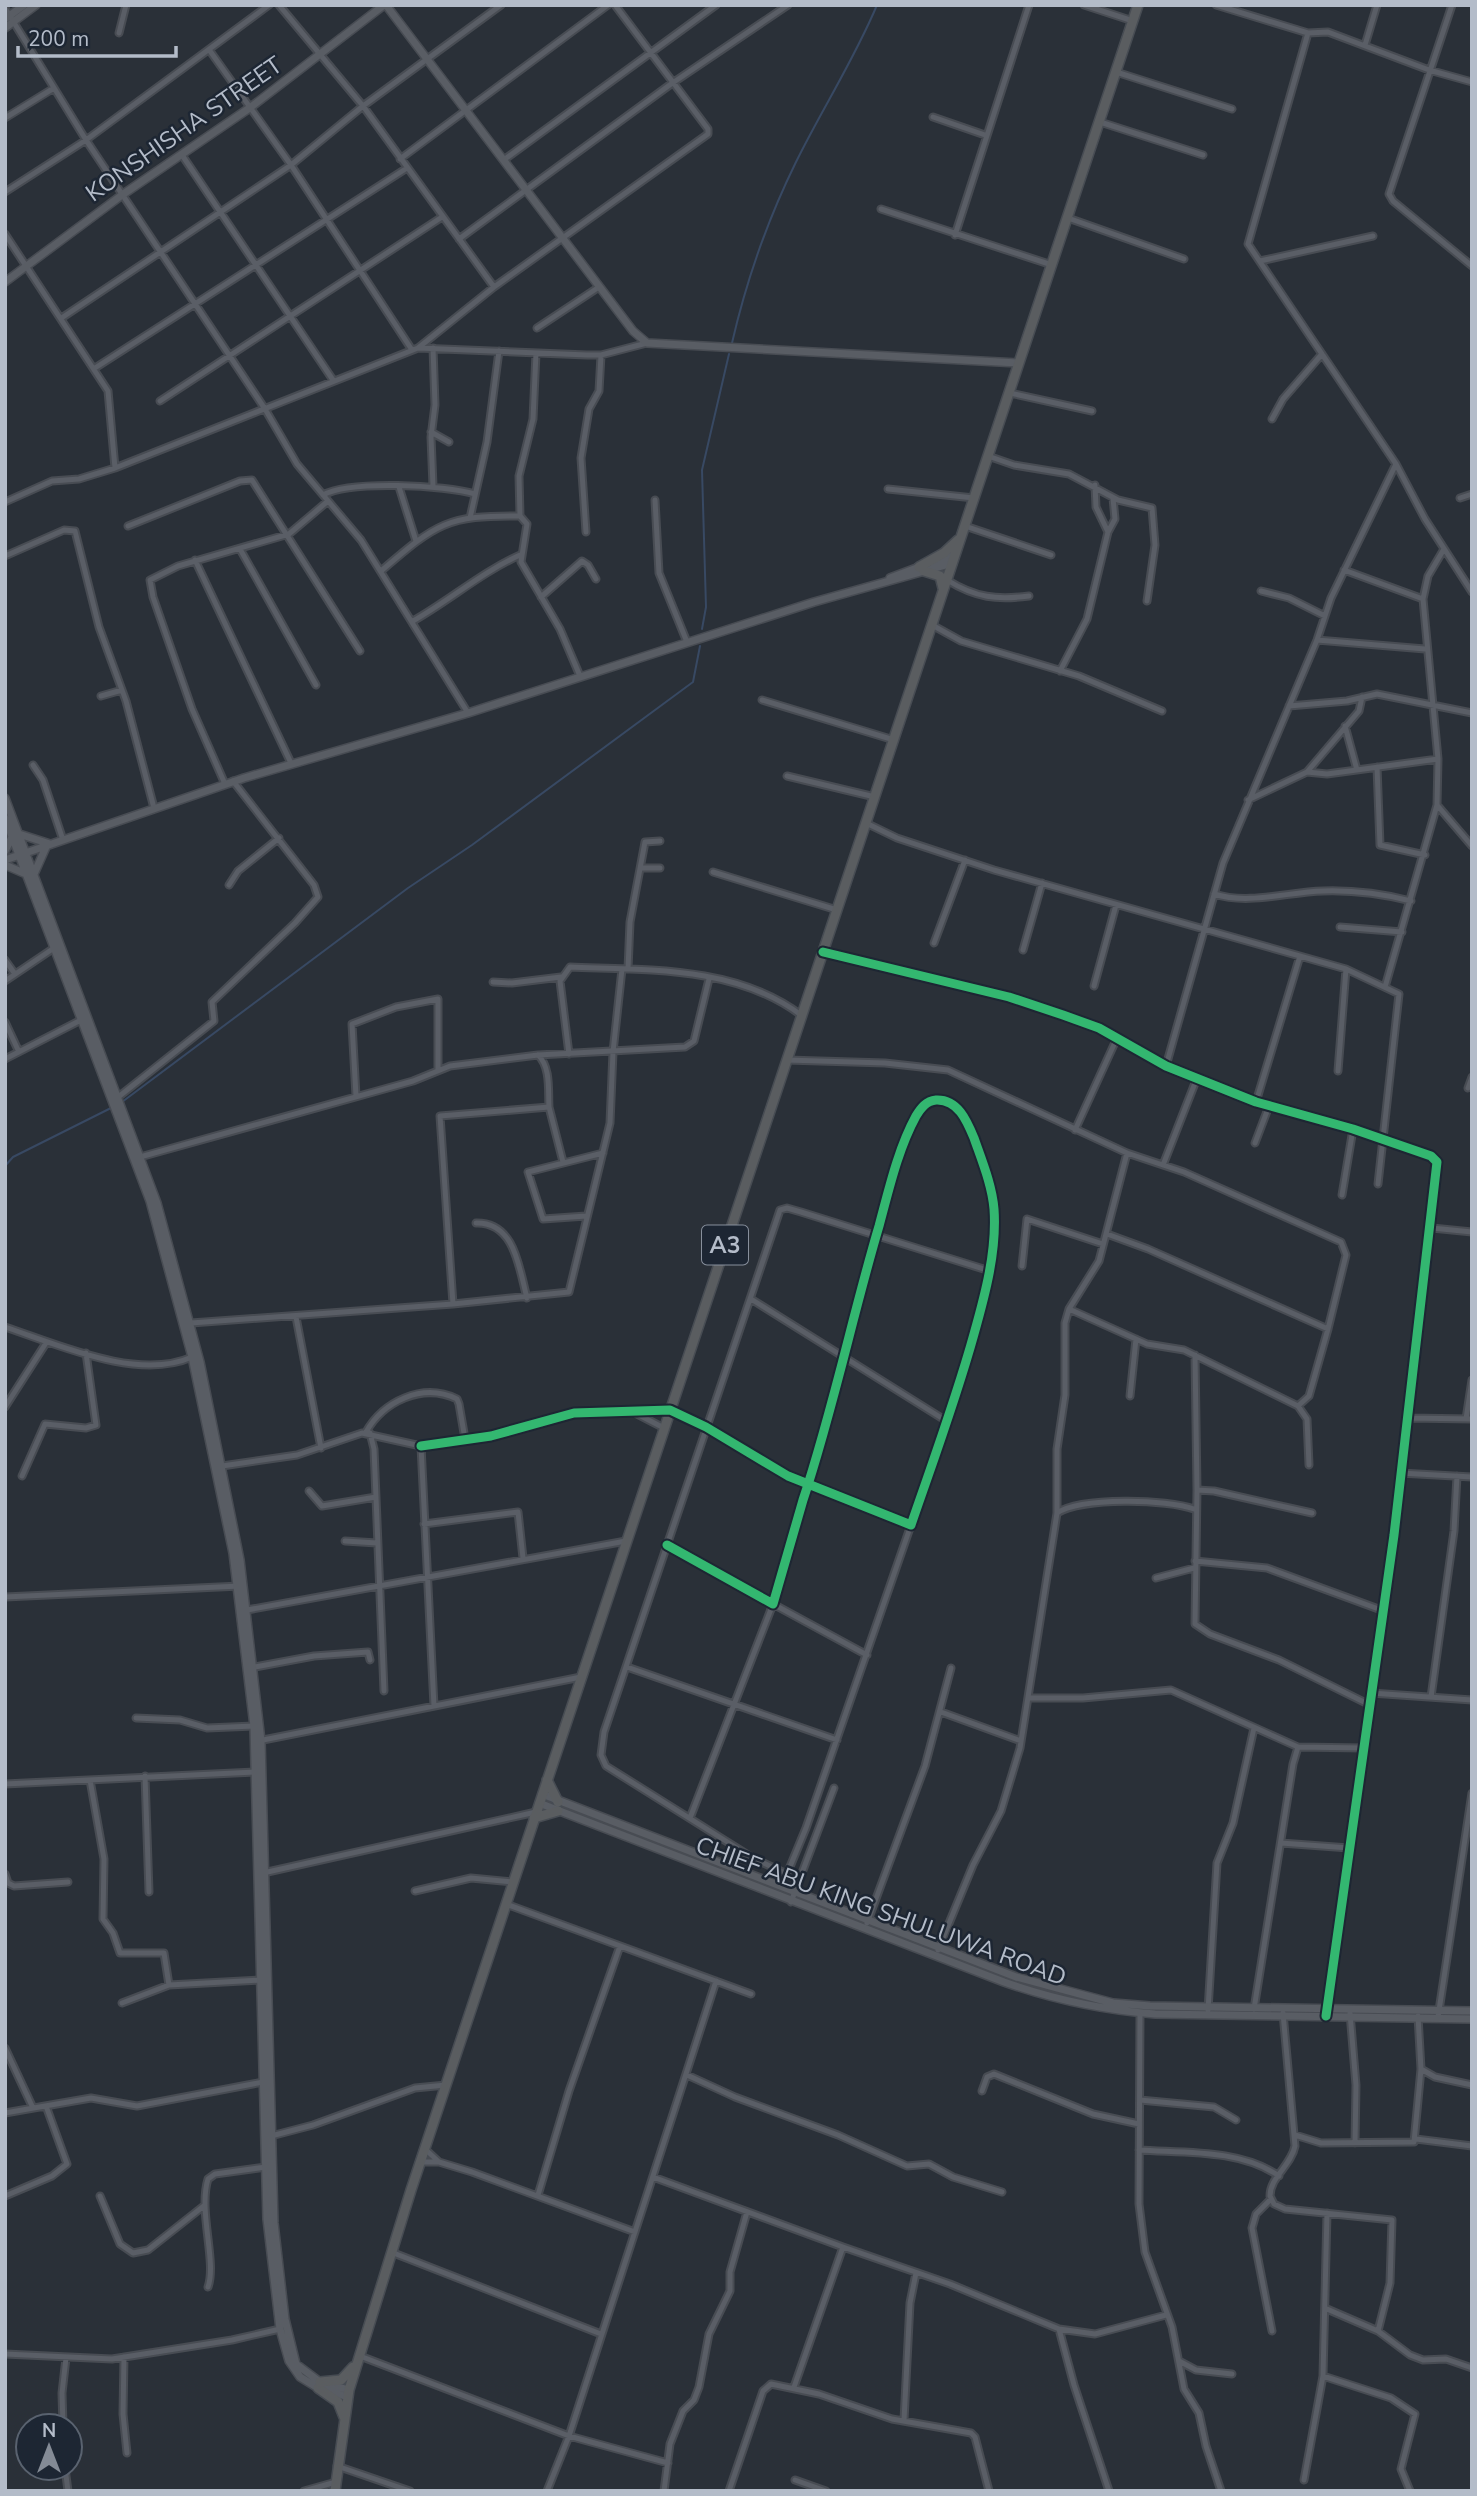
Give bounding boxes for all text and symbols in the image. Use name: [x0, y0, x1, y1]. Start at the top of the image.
scale bar: [18, 14, 175, 58]
text: 200 m: [28, 25, 89, 53]
street label: KONSHISHA STREET: [79, 49, 289, 209]
road number: A3: [702, 1226, 748, 1264]
street label: CHIEF ABU KING SHULUWA ROAD: [691, 1829, 1071, 1993]
north arrow: [14, 2412, 84, 2482]
text: N: [42, 2418, 56, 2444]

